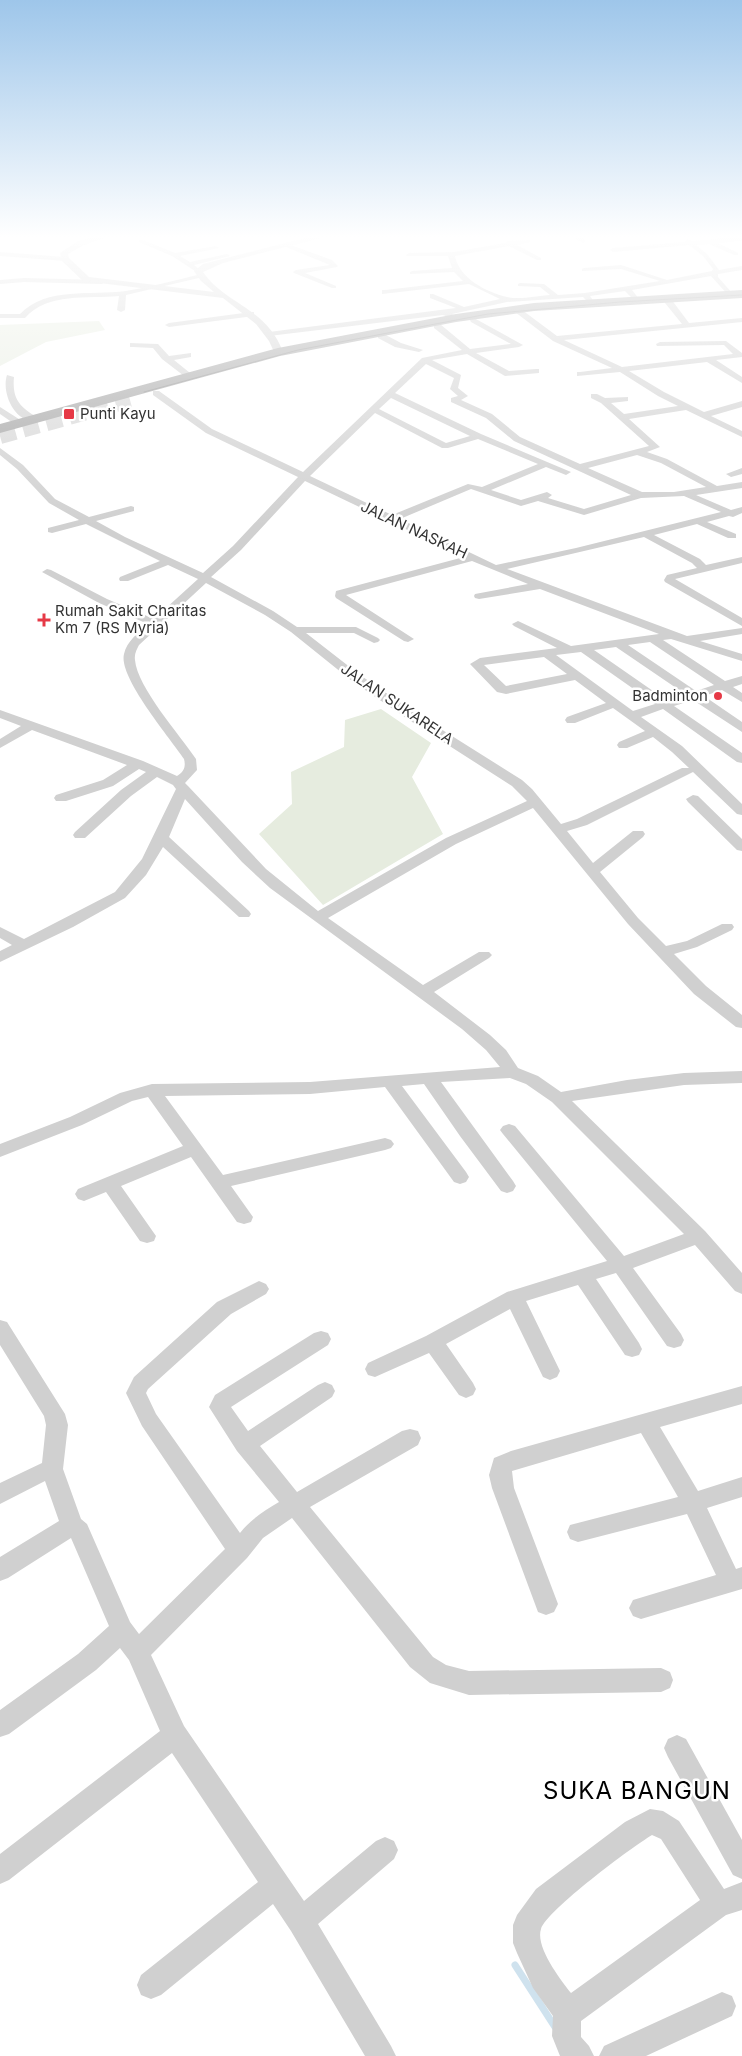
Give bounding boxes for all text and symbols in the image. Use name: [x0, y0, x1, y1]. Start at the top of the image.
place label: Punti Kayu: [80, 404, 156, 423]
marker: Punti Kayu: [62, 407, 76, 421]
street label: JALAN NASKAH: [358, 496, 471, 563]
place label: Rumah Sakit Charitas Km 7 (RS Myria): [55, 601, 206, 637]
marker: Rumah Sakit Charitas Km 7 (RS Myria): [37, 613, 51, 627]
street label: JALAN SUKARELA: [337, 659, 457, 748]
place label: Badminton: [632, 686, 708, 705]
marker: Badminton: [712, 690, 724, 702]
district label: SUKA BANGUN: [543, 1776, 731, 1805]

